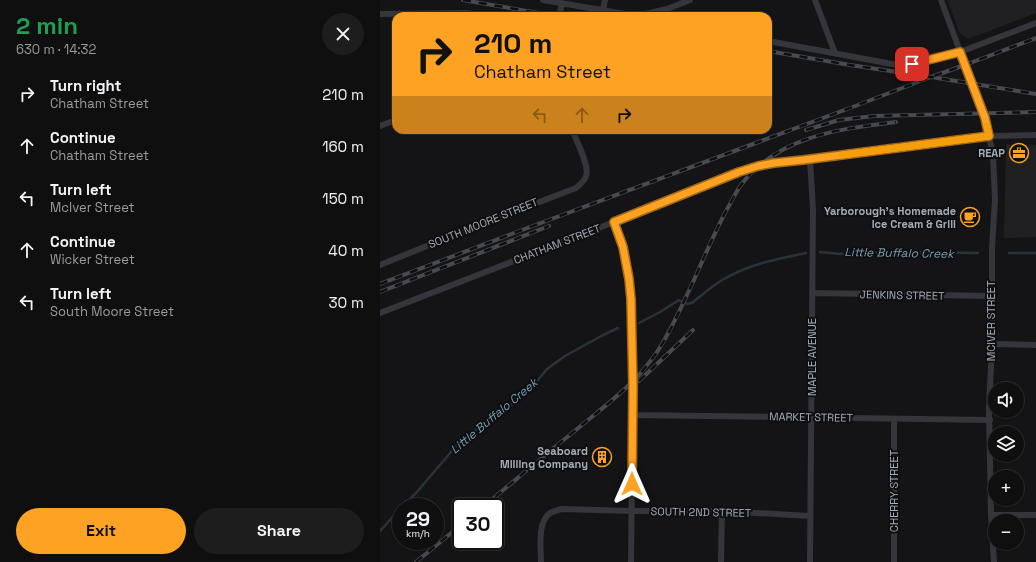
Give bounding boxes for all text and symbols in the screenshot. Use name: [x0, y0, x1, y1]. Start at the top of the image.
text: 2 min: [16, 10, 78, 41]
button: close: [322, 13, 364, 55]
text: 210 m: [474, 25, 552, 61]
icon: right: [408, 28, 460, 80]
text: 630 m · 14:32: [16, 41, 96, 58]
pin: [895, 47, 929, 81]
icon: arrive: [901, 53, 923, 75]
text: Chatham Street: [474, 60, 611, 83]
text: Turn right: [50, 76, 121, 95]
icon: right: [16, 83, 38, 105]
text: 210 m: [322, 85, 364, 104]
text: Chatham Street: [50, 95, 149, 112]
icon: left: [529, 104, 551, 126]
icon: ahead: [571, 104, 593, 126]
icon: right: [613, 104, 635, 126]
text: Continue: [50, 128, 116, 147]
icon: ahead: [16, 135, 38, 157]
text: 160 m: [322, 137, 364, 156]
office icon: REAP: [1008, 142, 1030, 164]
place label: REAP: [978, 146, 1005, 160]
text: Chatham Street: [50, 147, 149, 164]
text: Turn left: [50, 180, 112, 199]
icon: left: [16, 187, 38, 209]
text: 150 m: [322, 189, 364, 208]
street label: SOUTH MOORE STREET: [426, 194, 540, 251]
text: McIver Street: [50, 199, 135, 216]
place label: Yarborough's Homemade Ice Cream & Grill: [824, 204, 956, 231]
cafe icon: Yarborough's Homemade Ice Cream & Grill: [959, 206, 981, 228]
street label: CHATHAM STREET: [512, 221, 603, 267]
text: Continue: [50, 232, 116, 251]
icon: ahead: [16, 239, 38, 261]
text: 40 m: [328, 241, 364, 260]
water label: Little Buffalo Creek: [844, 244, 955, 262]
text: Wicker Street: [50, 251, 135, 268]
street label: MCIVER STREET: [984, 280, 998, 361]
text: Turn left: [50, 284, 112, 303]
street label: JENKINS STREET: [859, 287, 945, 303]
icon: left: [16, 291, 38, 313]
text: 30 m: [329, 293, 364, 312]
text: South Moore Street: [50, 303, 174, 320]
street label: MAPLE AVENUE: [805, 318, 819, 396]
water label: Little Buffalo Creek: [447, 374, 542, 457]
map controls: [988, 382, 1024, 550]
button: sound: [988, 382, 1024, 418]
street label: MARKET STREET: [769, 409, 854, 425]
button: layers: [988, 426, 1024, 462]
place label: Seaboard Milling Company: [500, 444, 588, 471]
building icon: Seaboard Milling Company: [591, 446, 613, 468]
street label: CHERRY STREET: [887, 449, 901, 532]
position arrow: [611, 463, 653, 505]
button: +: [988, 470, 1024, 506]
speed limit sign: 30: [452, 498, 504, 550]
street label: SOUTH 2ND STREET: [651, 504, 752, 520]
text: 29: [406, 506, 430, 532]
button: Exit: [16, 508, 186, 554]
button: Share: [194, 508, 364, 554]
button: −: [988, 514, 1024, 550]
text: km/h: [406, 527, 430, 540]

